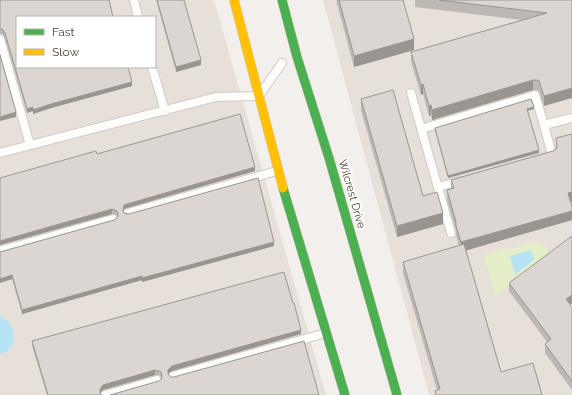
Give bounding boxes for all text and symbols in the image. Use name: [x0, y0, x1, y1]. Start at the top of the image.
legend: [16, 16, 156, 68]
text: Fast: [52, 25, 75, 39]
text: Slow: [52, 45, 79, 59]
street label: Wilcrest Drive: [336, 158, 368, 230]

